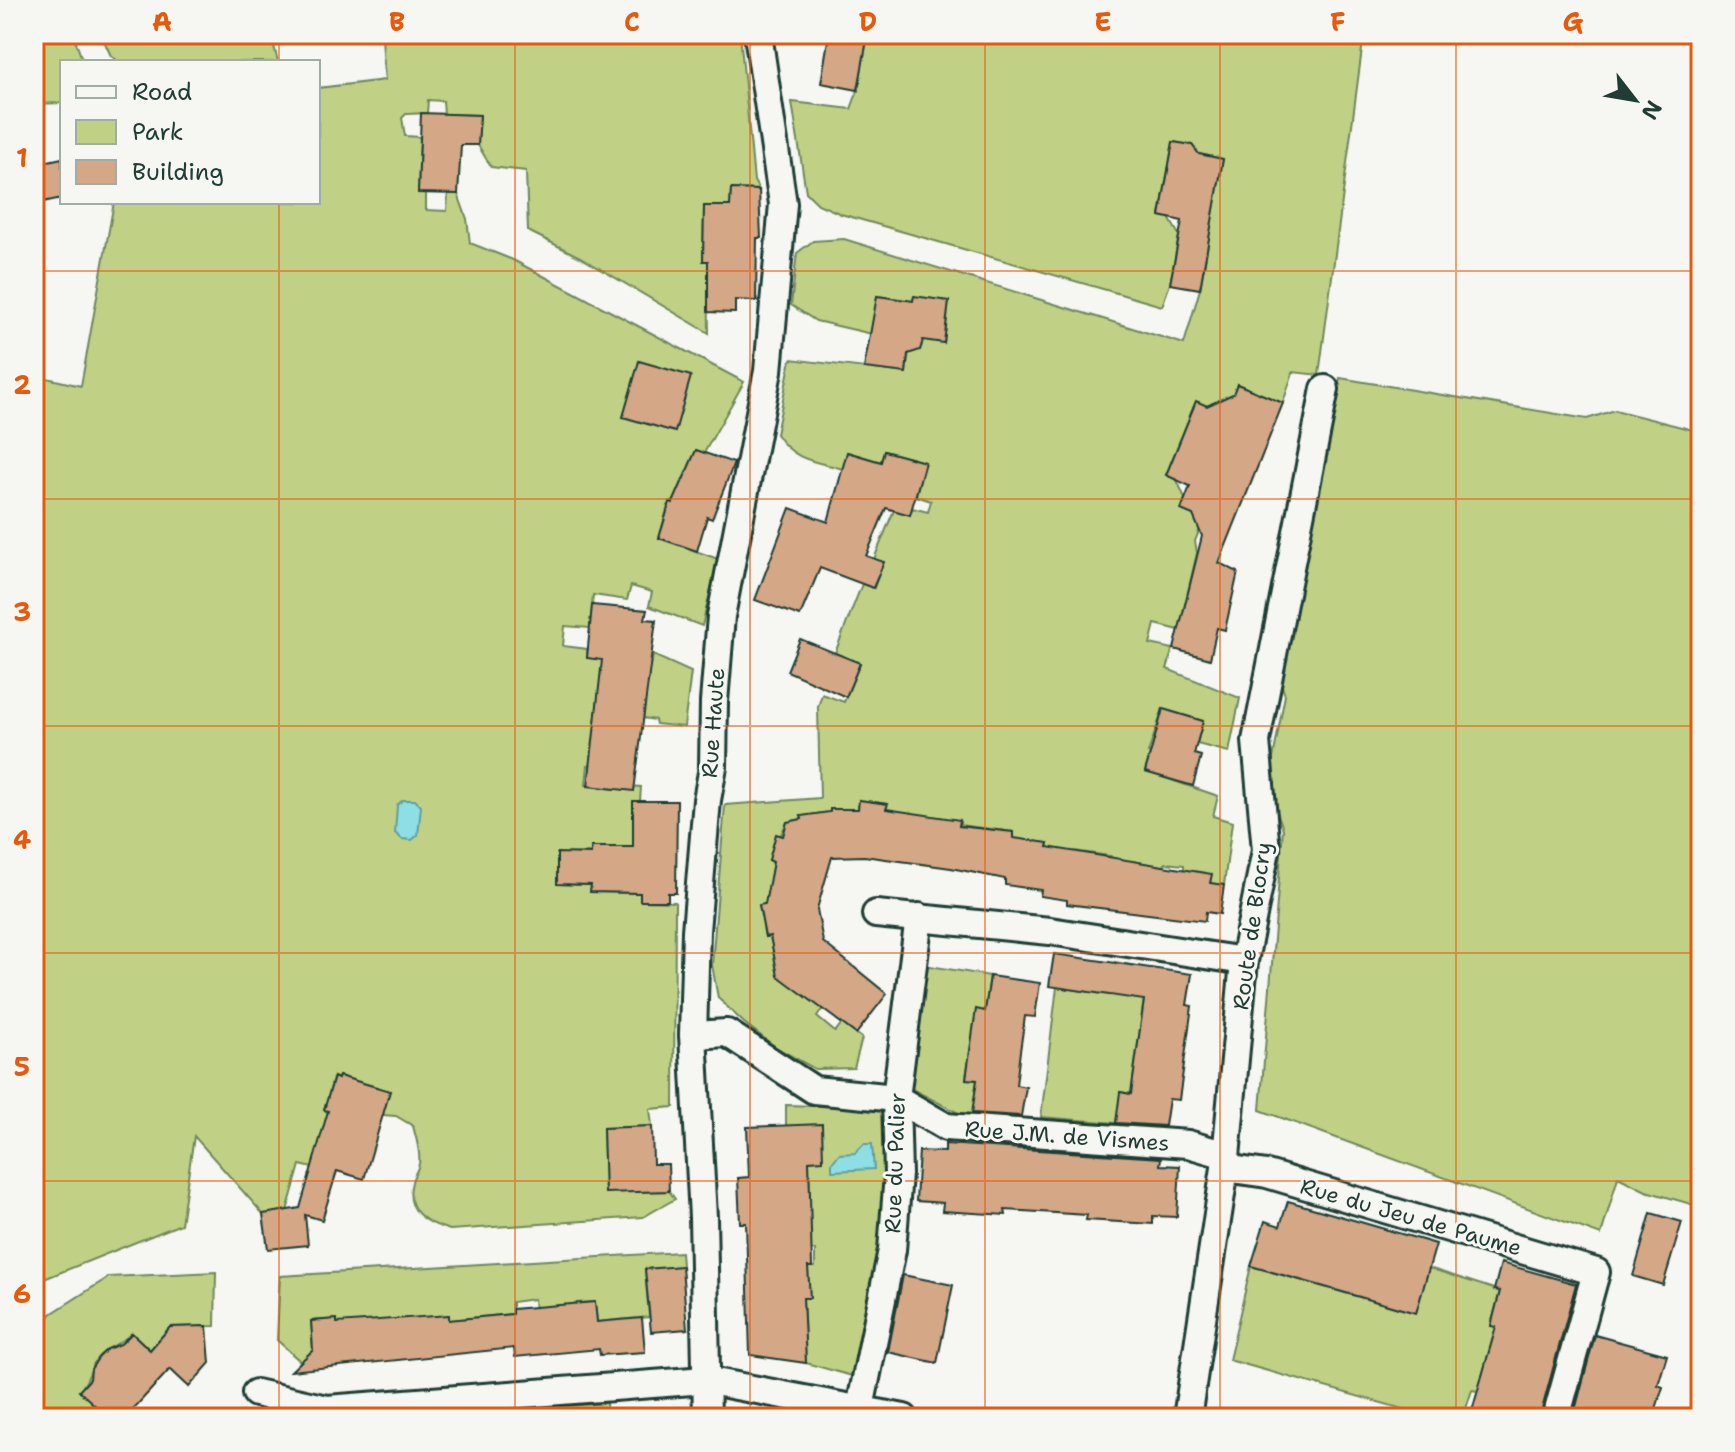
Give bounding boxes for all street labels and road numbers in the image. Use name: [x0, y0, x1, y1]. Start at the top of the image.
street label: Rue Haute: [695, 667, 731, 779]
street label: Route de Blocry: [1226, 840, 1278, 1012]
street label: Rue du Palier: [878, 1092, 912, 1234]
street label: Rue J.M. de Vismes: [964, 1114, 1170, 1158]
street label: Rue du Jeu de Paume: [1297, 1171, 1525, 1263]

